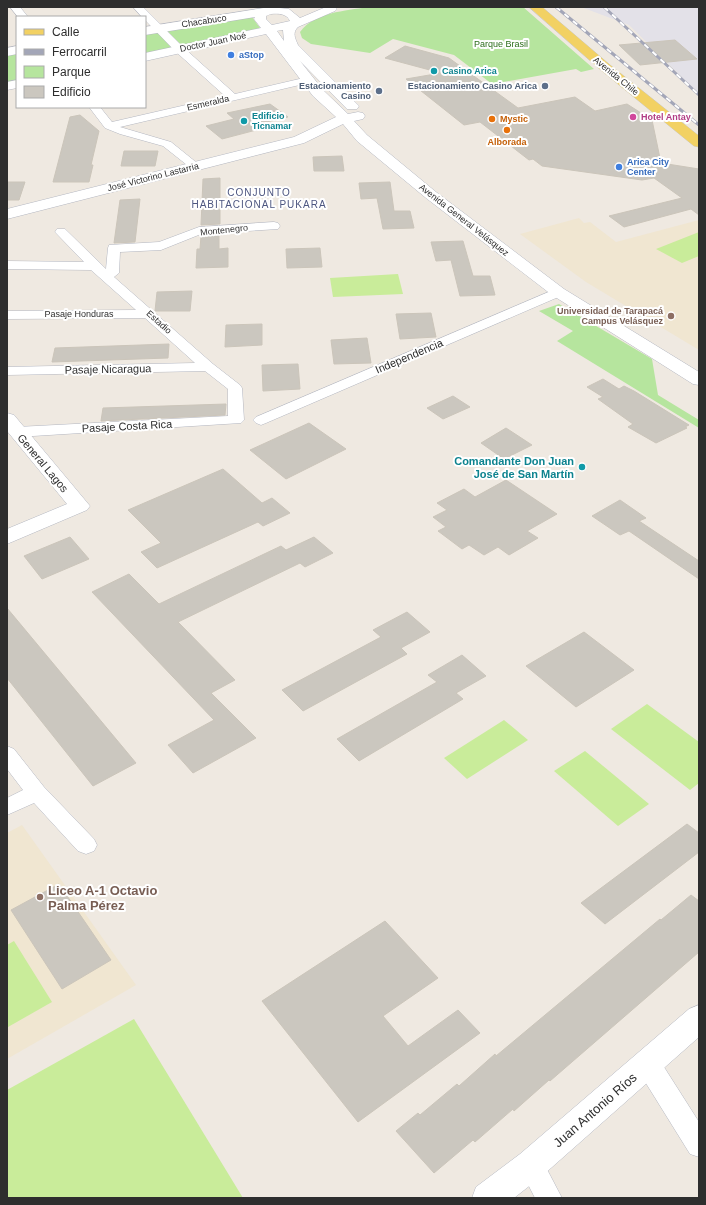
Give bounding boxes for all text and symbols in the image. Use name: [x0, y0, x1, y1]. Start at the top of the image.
street label: Chacabuco: [181, 12, 227, 30]
legend: [16, 16, 146, 108]
text: Calle: [52, 25, 80, 39]
street label: Doctor Juan Noé: [179, 30, 247, 54]
park label: Parque Brasil: [474, 39, 528, 49]
text: Ferrocarril: [52, 45, 107, 59]
marker: aStop: [226, 50, 236, 60]
place label: aStop: [239, 50, 265, 60]
street label: Avenida Chile: [591, 55, 641, 97]
text: Parque: [52, 65, 91, 79]
marker: Casino Arica: [429, 66, 439, 76]
place label: Casino Arica: [442, 66, 498, 76]
place label: Estacionamiento Casino: [299, 81, 371, 101]
place label: Estacionamiento Casino Arica: [408, 81, 538, 91]
marker: Estacionamiento Casino Arica: [540, 81, 550, 91]
text: Edificio: [52, 85, 91, 99]
marker: Estacionamiento Casino: [374, 86, 384, 96]
street label: Esmeralda: [186, 93, 230, 113]
place label: Edificio Ticnamar: [252, 111, 292, 131]
marker: Hotel Antay: [628, 112, 638, 122]
place label: Hotel Antay: [641, 112, 691, 122]
marker: Mystic: [487, 114, 497, 124]
place label: Mystic: [500, 114, 528, 124]
marker: Edificio Ticnamar: [239, 116, 249, 126]
marker: Alborada: [502, 125, 512, 135]
place label: Alborada: [487, 137, 527, 147]
place label: Arica City Center: [627, 157, 669, 177]
street label: José Victorino Lastarria: [106, 161, 200, 193]
marker: Arica City Center: [614, 162, 624, 172]
street label: Avenida General Velásquez: [417, 182, 511, 258]
district label: CONJUNTO HABITACIONAL PUKARA: [191, 187, 327, 210]
street label: Montenegro: [200, 223, 248, 237]
place label: Universidad de Tarapacá Campus Velásquez: [557, 306, 664, 326]
street label: Estadio: [144, 308, 174, 336]
street label: Pasaje Honduras: [44, 309, 114, 319]
marker: Universidad de Tarapacá Campus Velásquez: [666, 311, 676, 321]
street label: Independencia: [373, 336, 445, 376]
street label: Pasaje Nicaragua: [64, 362, 152, 376]
street label: Pasaje Costa Rica: [81, 418, 173, 434]
street label: General Lagos: [15, 431, 71, 495]
place label: Comandante Don Juan José de San Martín: [454, 455, 574, 480]
marker: Comandante Don Juan José de San Martín: [577, 462, 587, 472]
place label: Liceo A-1 Octavio Palma Pérez: [48, 883, 157, 913]
marker: Liceo A-1 Octavio Palma Pérez: [35, 892, 45, 902]
street label: Juan Antonio Ríos: [550, 1069, 640, 1150]

